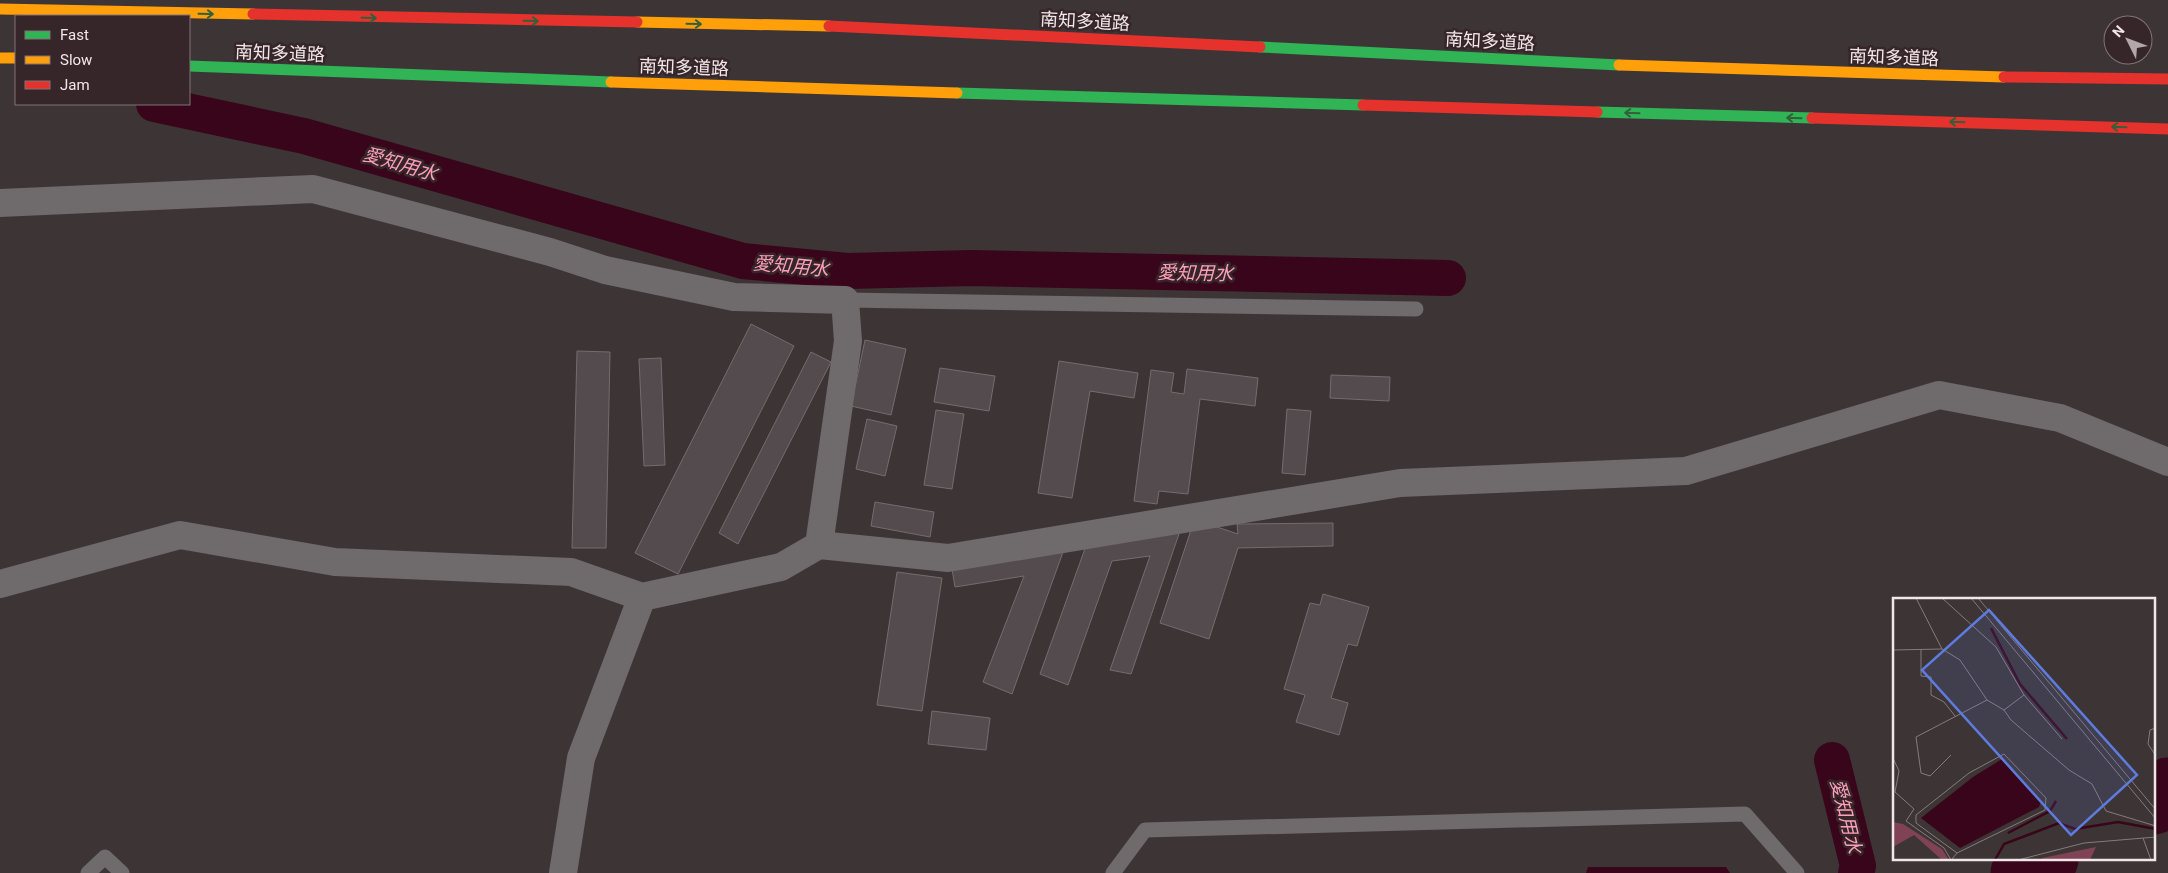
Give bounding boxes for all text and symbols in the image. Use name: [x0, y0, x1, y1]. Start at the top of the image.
street label: 南知多道路: [1040, 8, 1130, 34]
one-way arrow: [198, 10, 214, 19]
one-way arrow: [360, 13, 376, 22]
legend: [15, 15, 190, 105]
north arrow: [2103, 15, 2153, 65]
one-way arrow: [522, 16, 539, 26]
one-way arrow: [685, 19, 701, 29]
text: N: [2109, 22, 2128, 40]
text: Fast: [60, 26, 89, 44]
street label: 南知多道路: [1445, 28, 1535, 54]
street label: 南知多道路: [235, 41, 325, 65]
street label: 南知多道路: [1849, 45, 1939, 69]
text: Slow: [60, 51, 92, 69]
street label: 南知多道路: [639, 55, 729, 79]
text: Jam: [60, 76, 90, 94]
one-way arrow: [1624, 108, 1640, 117]
one-way arrow: [1787, 113, 1803, 122]
one-way arrow: [1949, 118, 1965, 127]
one-way arrow: [2112, 123, 2128, 132]
water label: 愛知用水: [360, 142, 442, 186]
water label: 愛知用水: [752, 251, 832, 281]
water label: 愛知用水: [1157, 261, 1235, 285]
inset map: [1893, 598, 2156, 860]
water label: 愛知用水: [1826, 776, 1867, 858]

